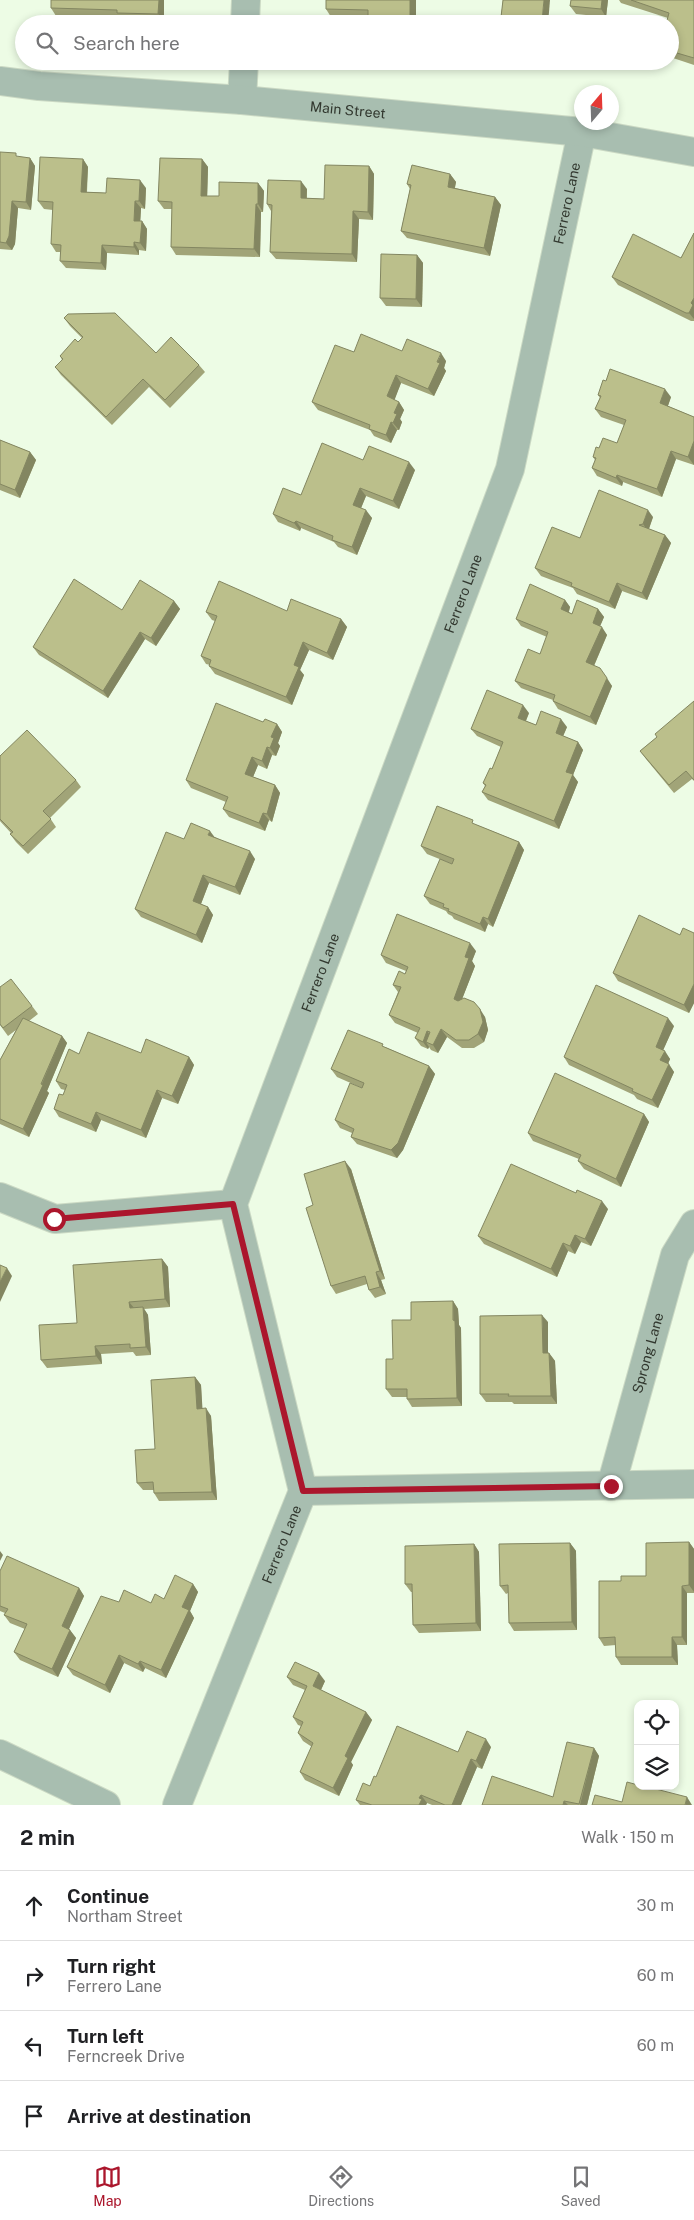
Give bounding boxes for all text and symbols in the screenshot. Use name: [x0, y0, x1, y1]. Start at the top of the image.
search box: [15, 15, 679, 70]
icon: search: [33, 29, 61, 57]
text: Search here: [73, 32, 180, 54]
north arrow: [574, 85, 619, 130]
street label: Main Street: [309, 98, 386, 121]
street label: Ferrero Lane: [550, 161, 583, 246]
street label: Ferrero Lane: [441, 552, 485, 635]
street label: Ferrero Lane: [298, 931, 342, 1014]
route start: [43, 1208, 66, 1231]
street label: Sprong Lane: [629, 1311, 667, 1395]
route end: [600, 1475, 623, 1498]
street label: Ferrero Lane: [259, 1503, 305, 1586]
map controls: [634, 1700, 679, 1790]
button: locate: [634, 1700, 679, 1745]
button: layers: [634, 1745, 679, 1790]
text: 2 min: [20, 1825, 75, 1850]
text: Walk · 150 m: [581, 1828, 674, 1847]
text: Continue: [67, 1885, 149, 1907]
icon: ahead: [20, 1892, 48, 1920]
text: 30 m: [637, 1896, 674, 1915]
text: Northam Street: [67, 1907, 183, 1926]
text: Turn right: [67, 1955, 156, 1977]
icon: right: [20, 1962, 48, 1990]
text: 60 m: [637, 1966, 674, 1985]
text: Ferrero Lane: [67, 1977, 162, 1996]
text: Turn left: [67, 2025, 144, 2047]
icon: left: [20, 2032, 48, 2060]
text: 60 m: [637, 2036, 674, 2055]
text: Ferncreek Drive: [67, 2047, 185, 2066]
icon: arrive: [20, 2102, 48, 2130]
text: Arrive at destination: [67, 2105, 251, 2127]
tab: Map: [93, 2163, 122, 2209]
tab: Directions: [308, 2163, 374, 2209]
tab: Saved: [561, 2163, 601, 2209]

